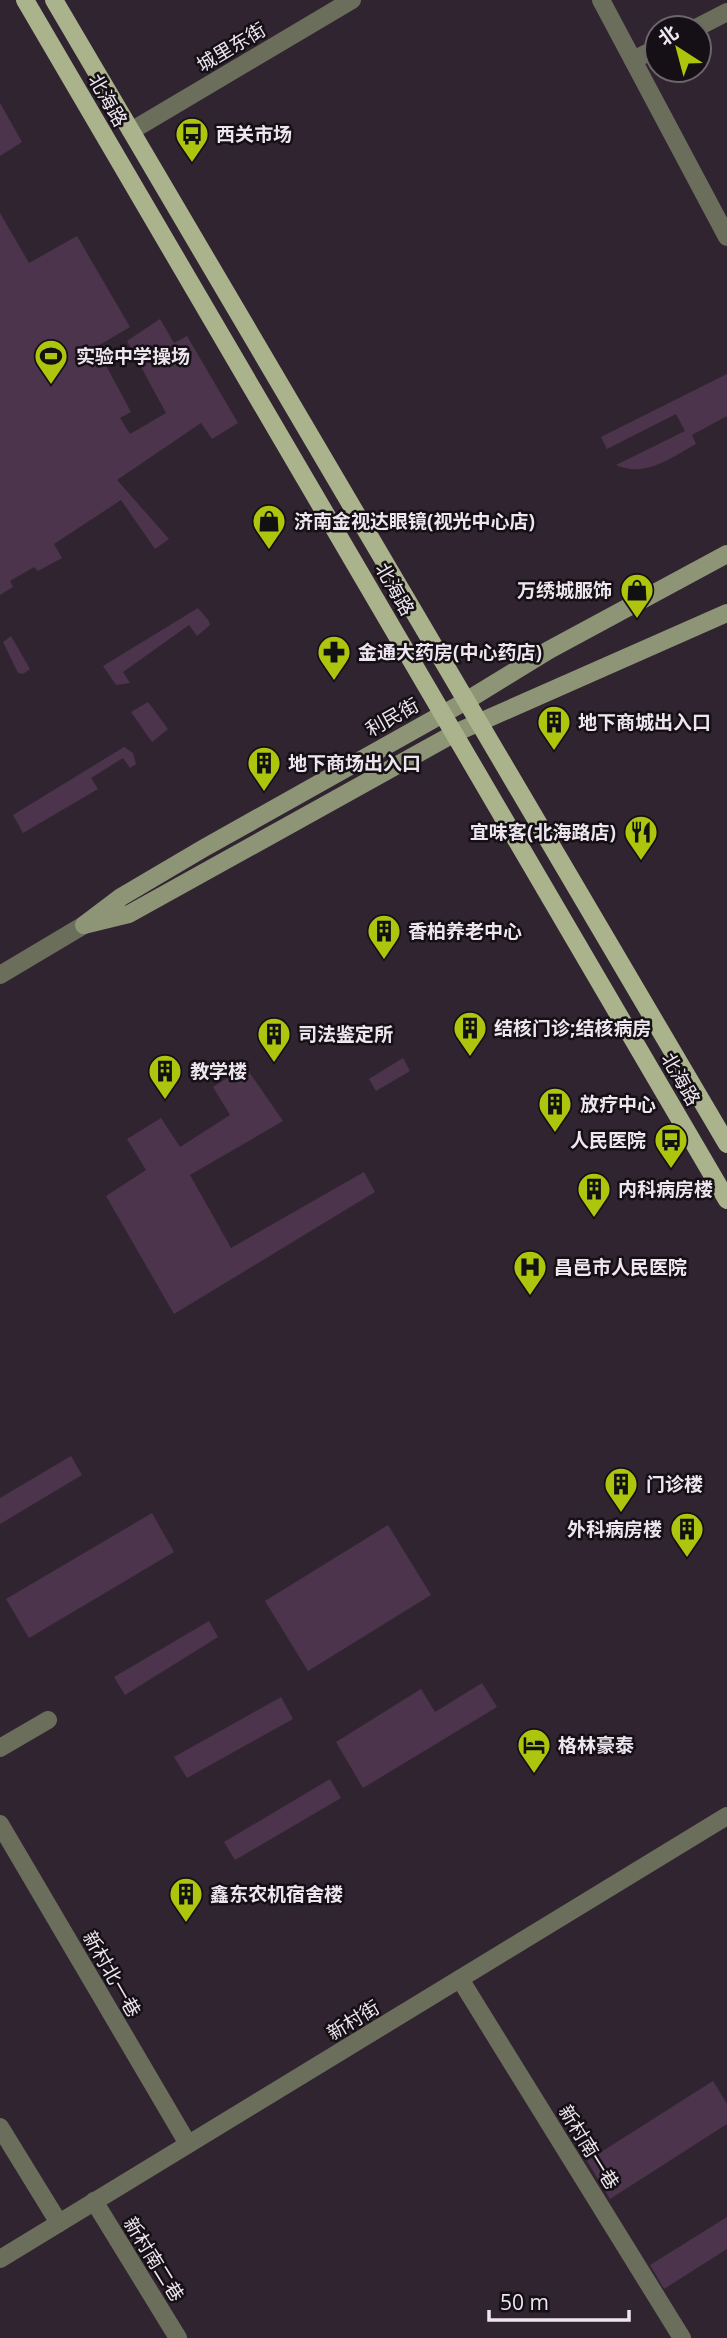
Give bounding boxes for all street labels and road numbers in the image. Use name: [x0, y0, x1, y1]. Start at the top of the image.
street label: 城里东街: [192, 16, 270, 78]
street label: 北海路: [82, 69, 134, 131]
street label: 北海路: [369, 558, 421, 620]
street label: 利民街: [361, 692, 423, 742]
street label: 北海路: [655, 1048, 707, 1110]
street label: 新村北一巷: [77, 1926, 147, 2022]
street label: 新村街: [322, 1994, 384, 2046]
street label: 新村南一巷: [553, 2100, 625, 2194]
street label: 新村南二巷: [118, 2212, 190, 2306]

